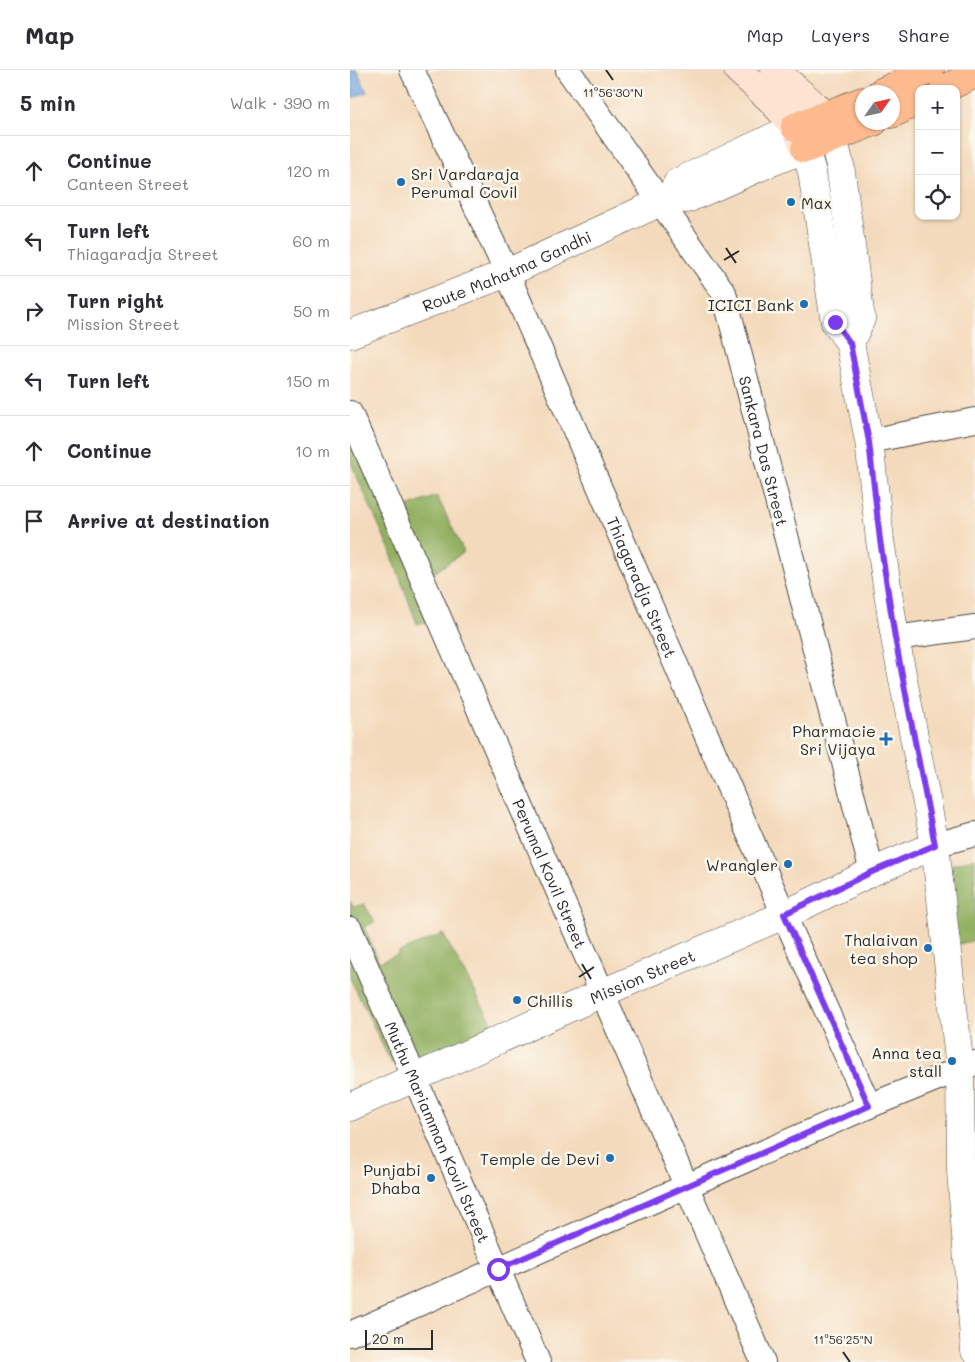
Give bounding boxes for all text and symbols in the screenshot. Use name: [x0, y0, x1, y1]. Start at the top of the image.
text: Map: [25, 19, 74, 50]
text: Map: [747, 23, 783, 47]
text: Layers: [811, 23, 870, 47]
text: Share: [898, 23, 950, 47]
text: 11°56'30"N: [583, 84, 643, 100]
north arrow: [855, 85, 900, 130]
map controls: [915, 85, 960, 220]
button: +: [915, 85, 960, 130]
text: 5 min: [20, 89, 76, 116]
text: Walk · 390 m: [230, 92, 330, 113]
button: −: [915, 130, 960, 175]
text: Continue: [67, 148, 152, 173]
icon: ahead: [20, 157, 48, 185]
text: 120 m: [286, 160, 330, 181]
place label: Sri Vardaraja Perumal Covil: [411, 163, 520, 202]
text: Canteen Street: [67, 173, 189, 194]
button: locate: [915, 175, 960, 220]
marker: Sri Vardaraja Perumal Covil: [395, 176, 407, 188]
place label: Max: [801, 192, 832, 213]
marker: Max: [785, 196, 797, 208]
text: Turn left: [67, 218, 150, 243]
street label: Route Mahatma Gandhi: [419, 225, 595, 316]
icon: left: [20, 227, 48, 255]
text: 60 m: [293, 230, 330, 251]
text: Thiagaradja Street: [67, 243, 219, 264]
text: Turn right: [67, 288, 164, 313]
place label: ICICI Bank: [708, 294, 794, 315]
icon: right: [20, 297, 48, 325]
marker: ICICI Bank: [798, 298, 810, 310]
text: 50 m: [293, 300, 330, 321]
route end: [824, 311, 847, 334]
text: Mission Street: [67, 313, 180, 334]
icon: left: [20, 367, 48, 395]
text: Turn left: [67, 368, 150, 393]
text: 150 m: [286, 370, 330, 391]
street label: Sankara Das Street: [735, 373, 794, 528]
icon: ahead: [20, 437, 48, 465]
text: Continue: [67, 438, 152, 463]
text: 10 m: [295, 440, 330, 461]
icon: arrive: [20, 507, 48, 535]
text: Arrive at destination: [67, 508, 270, 533]
street label: Thiagaradja Street: [603, 513, 682, 661]
place label: Pharmacie Sri Vijaya: [792, 720, 876, 759]
marker: Pharmacie Sri Vijaya: [880, 733, 892, 745]
street label: Perumal Kovil Street: [509, 795, 592, 951]
place label: Wrangler: [706, 854, 778, 875]
marker: Wrangler: [782, 858, 794, 870]
place label: Thalaivan tea shop: [844, 929, 918, 968]
marker: Thalaivan tea shop: [922, 942, 934, 954]
street label: Mission Street: [586, 944, 698, 1008]
place label: Chillis: [527, 990, 573, 1011]
marker: Chillis: [511, 994, 523, 1006]
street label: Muthu Mariamman Kovil Street: [381, 1018, 495, 1246]
place label: Anna tea stall: [871, 1042, 942, 1081]
marker: Anna tea stall: [946, 1055, 958, 1067]
place label: Temple de Devi: [480, 1148, 600, 1169]
marker: Temple de Devi: [604, 1152, 616, 1164]
place label: Punjabi Dhaba: [363, 1159, 421, 1198]
marker: Punjabi Dhaba: [425, 1172, 437, 1184]
route start: [487, 1258, 510, 1281]
scale bar: [365, 1327, 432, 1350]
text: 20 m: [372, 1329, 404, 1348]
text: 11°56'25"N: [813, 1331, 873, 1347]

